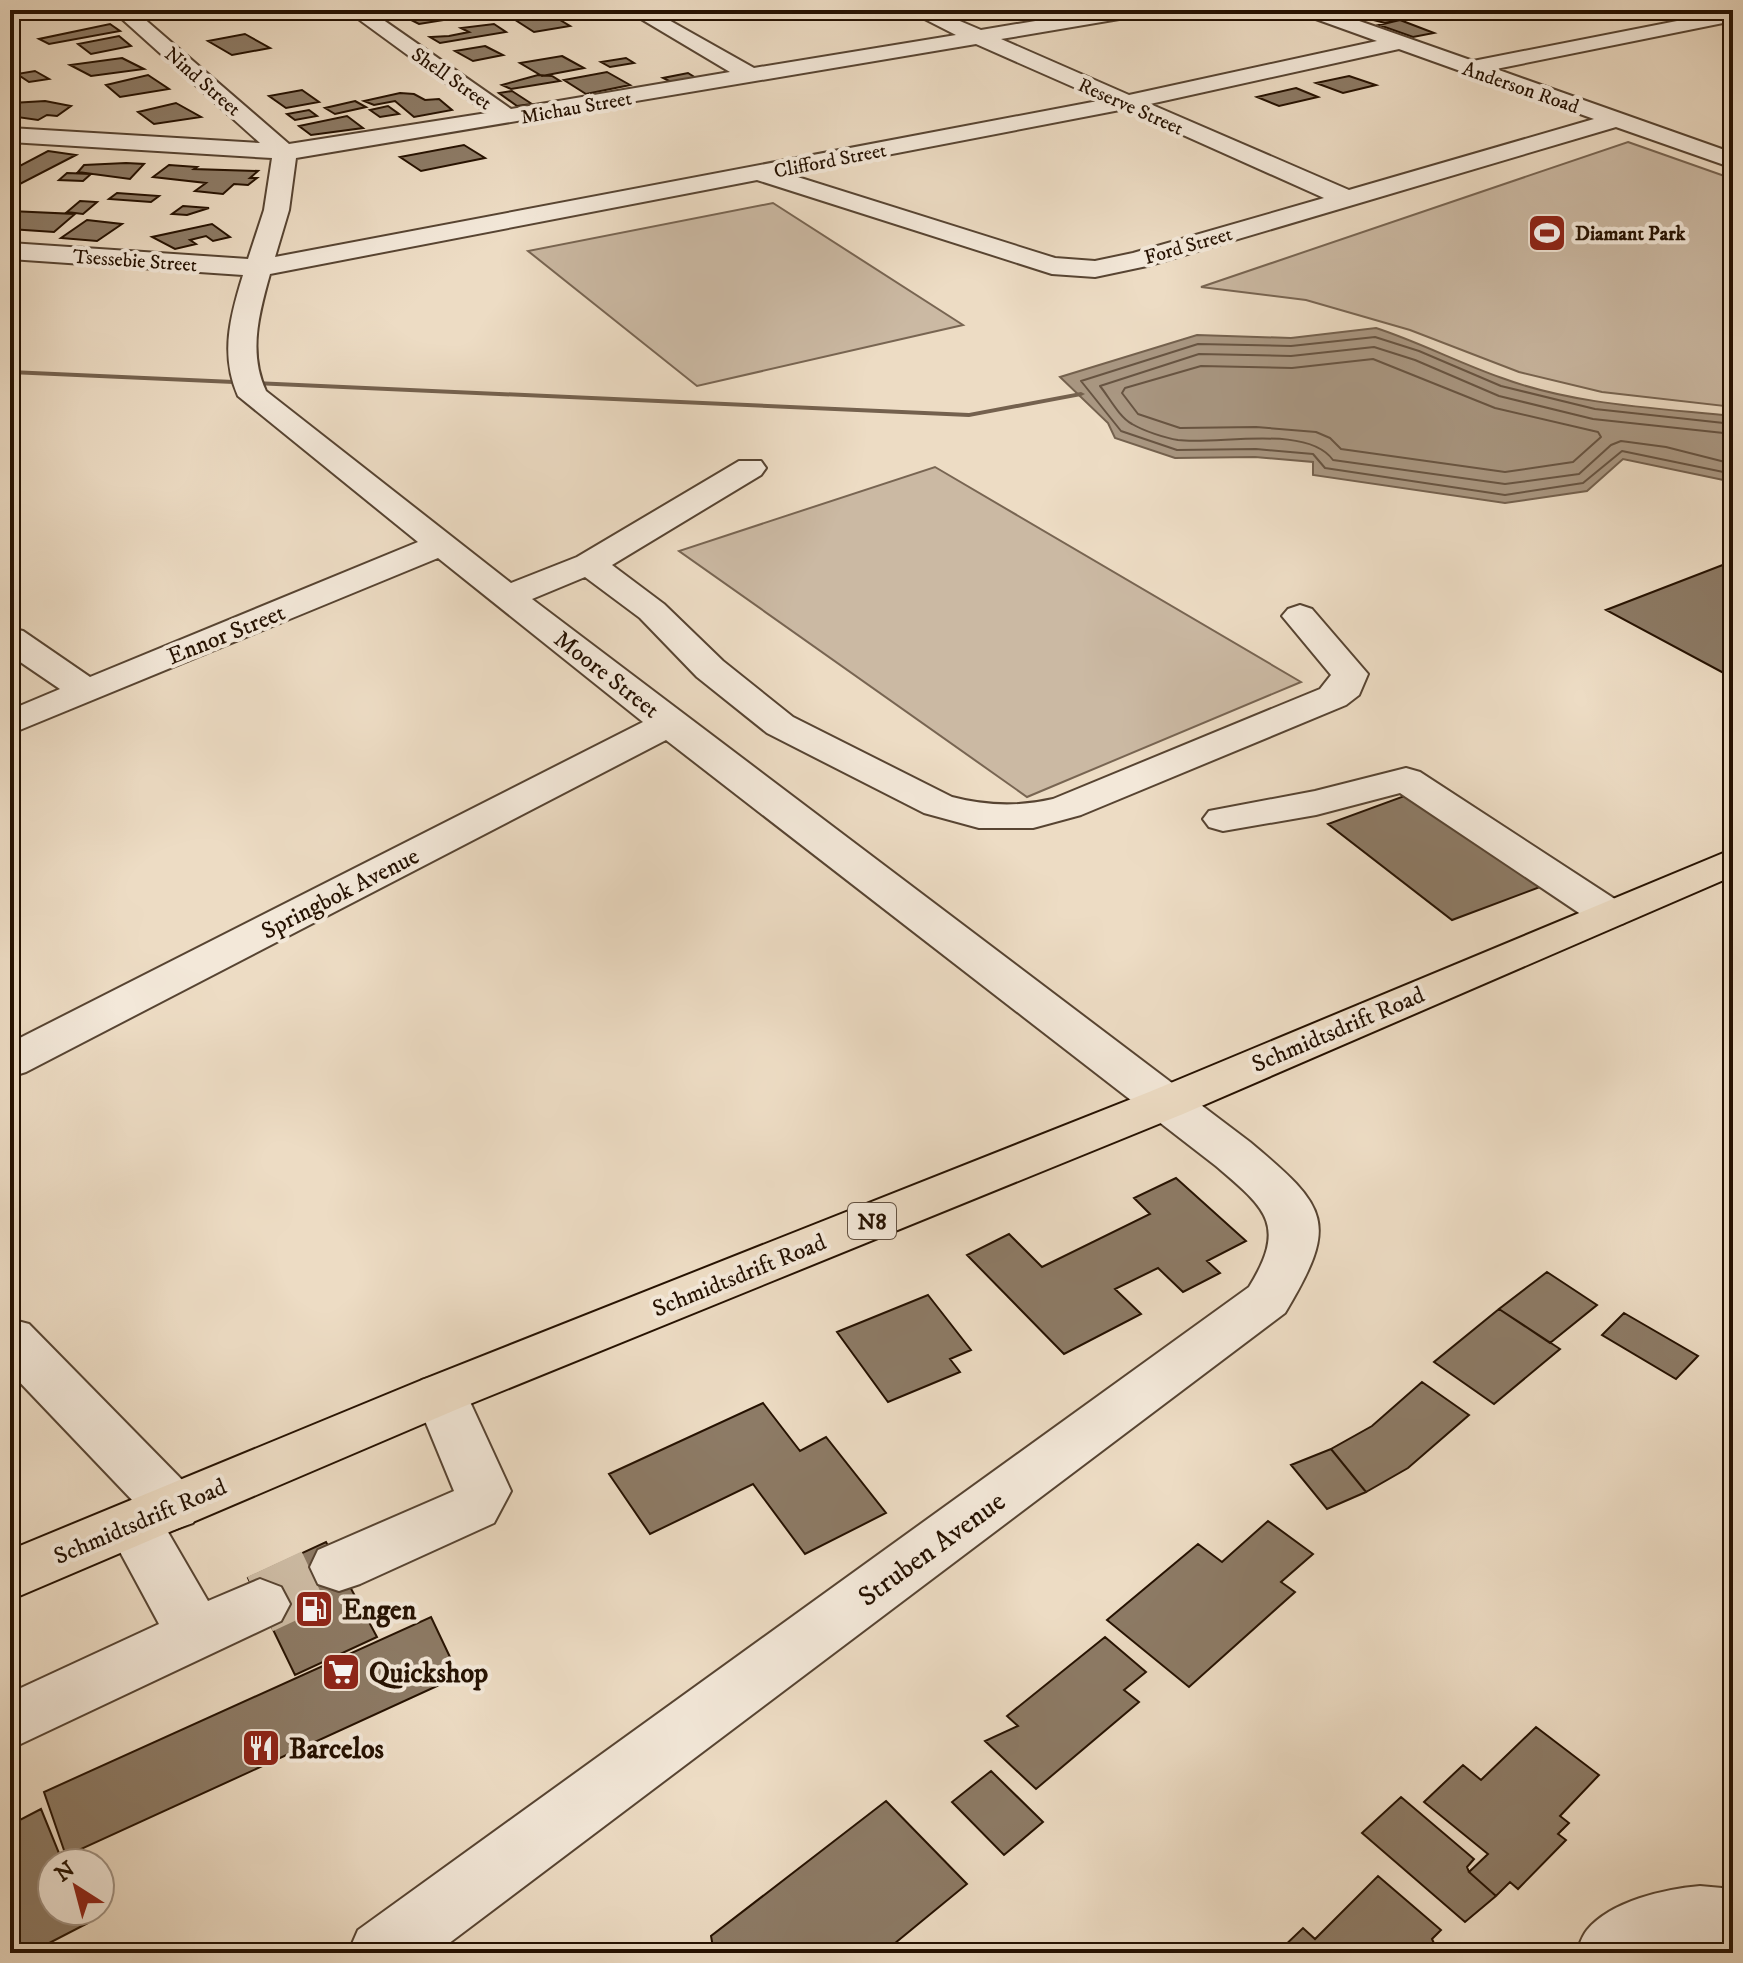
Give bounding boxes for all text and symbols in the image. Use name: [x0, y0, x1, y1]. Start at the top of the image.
street label: Nind Street: [159, 42, 245, 122]
street label: Shell Street: [406, 42, 496, 116]
street label: Anderson Road: [1459, 57, 1582, 120]
street label: Reserve Street: [1074, 73, 1187, 142]
street label: Michau Street: [519, 86, 634, 131]
street label: Clifford Street: [772, 138, 889, 185]
sports icon: Diamant Park: [1526, 212, 1568, 254]
street label: Ford Street: [1142, 222, 1235, 271]
place label: Diamant Park: [1575, 222, 1687, 247]
street label: Tsessebie Street: [72, 245, 198, 278]
street label: Ennor Street: [163, 598, 290, 672]
street label: Moore Street: [548, 624, 665, 725]
street label: Springbok Avenue: [257, 841, 424, 947]
street label: Schmidtsdrift Road: [1248, 980, 1429, 1080]
road number: N8: [848, 1203, 896, 1239]
street label: Schmidtsdrift Road: [648, 1227, 831, 1324]
street label: Schmidtsdrift Road: [50, 1472, 231, 1572]
street label: Struben Avenue: [851, 1484, 1012, 1614]
fuel station icon: Engen: [293, 1588, 335, 1630]
place label: Engen: [342, 1593, 417, 1628]
supermarket icon: Quickshop: [320, 1651, 362, 1693]
place label: Quickshop: [369, 1656, 488, 1691]
restaurant icon: Barcelos: [240, 1727, 282, 1769]
place label: Barcelos: [289, 1732, 385, 1767]
north arrow: [36, 1847, 116, 1927]
text: N: [50, 1856, 80, 1888]

